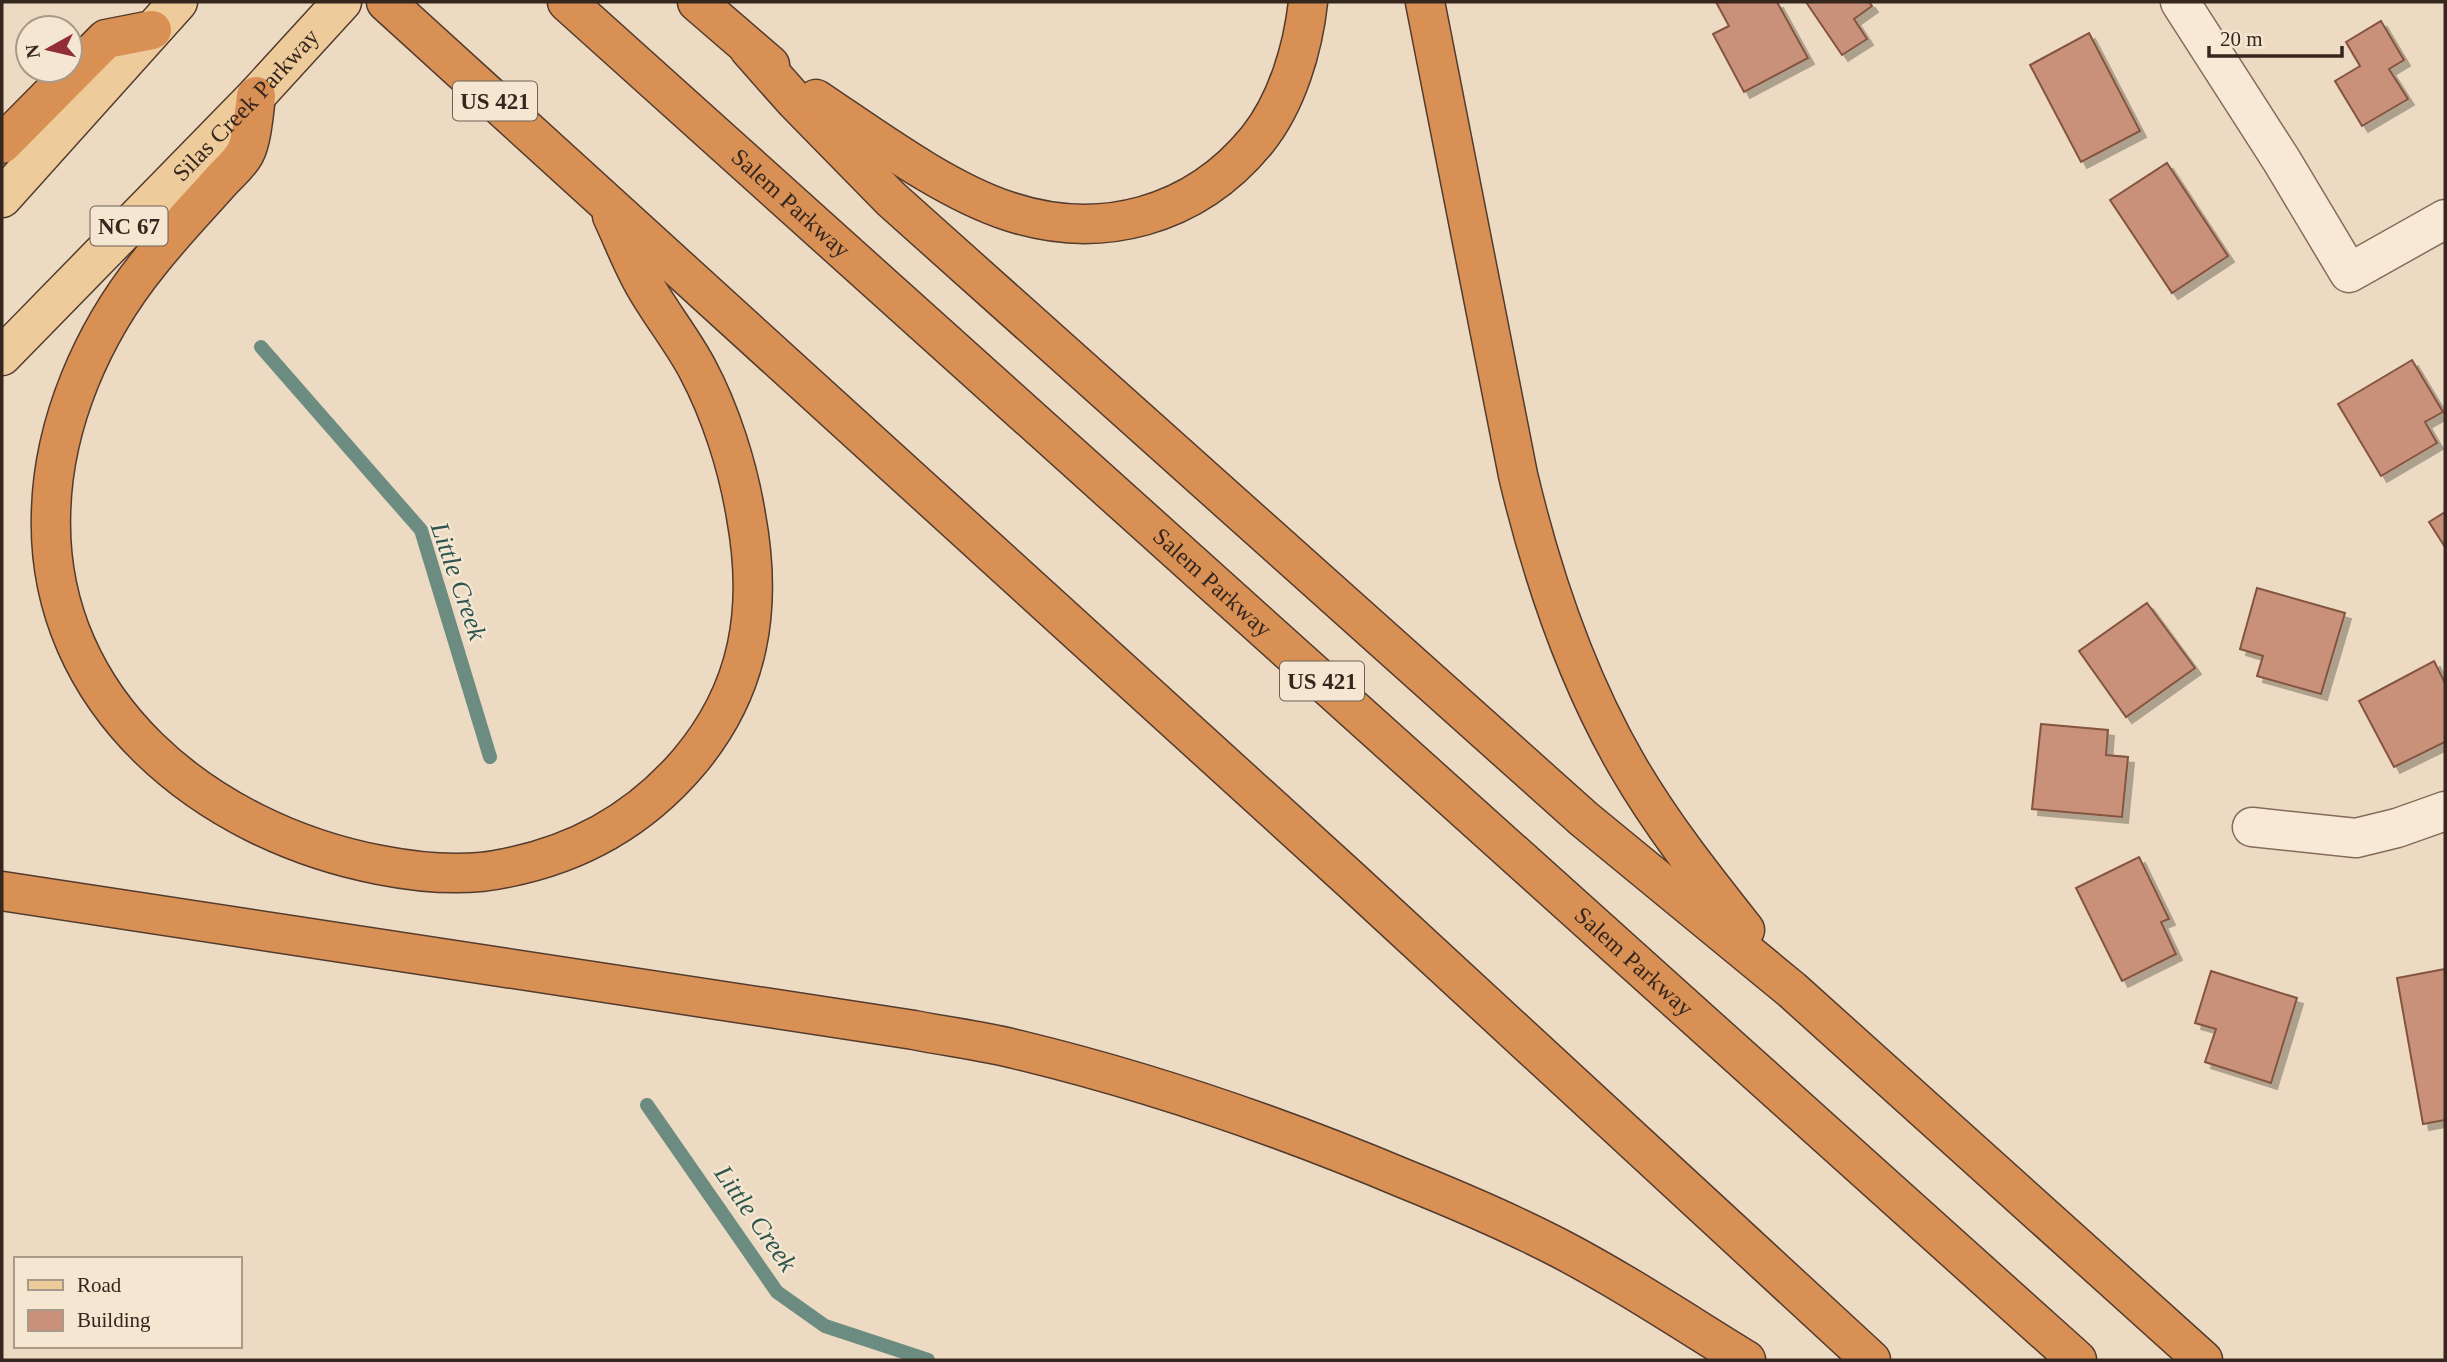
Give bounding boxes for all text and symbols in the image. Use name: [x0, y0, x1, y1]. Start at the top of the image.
north arrow: [14, 14, 84, 84]
scale bar: [2209, 14, 2342, 58]
street label: Silas Creek Parkway: [167, 23, 324, 186]
text: 20 m: [2220, 27, 2263, 51]
text: N: [21, 43, 44, 60]
road number: US 421: [453, 82, 537, 120]
street label: Salem Parkway: [726, 143, 855, 263]
road number: NC 67: [90, 206, 168, 246]
water label: Little Creek: [425, 518, 492, 644]
street label: Salem Parkway: [1148, 523, 1277, 642]
road number: US 421: [1280, 662, 1364, 701]
street label: Salem Parkway: [1570, 902, 1698, 1021]
water label: Little Creek: [708, 1159, 803, 1277]
legend: [14, 1257, 242, 1348]
text: Road: [77, 1273, 122, 1297]
text: Building: [77, 1308, 151, 1332]

